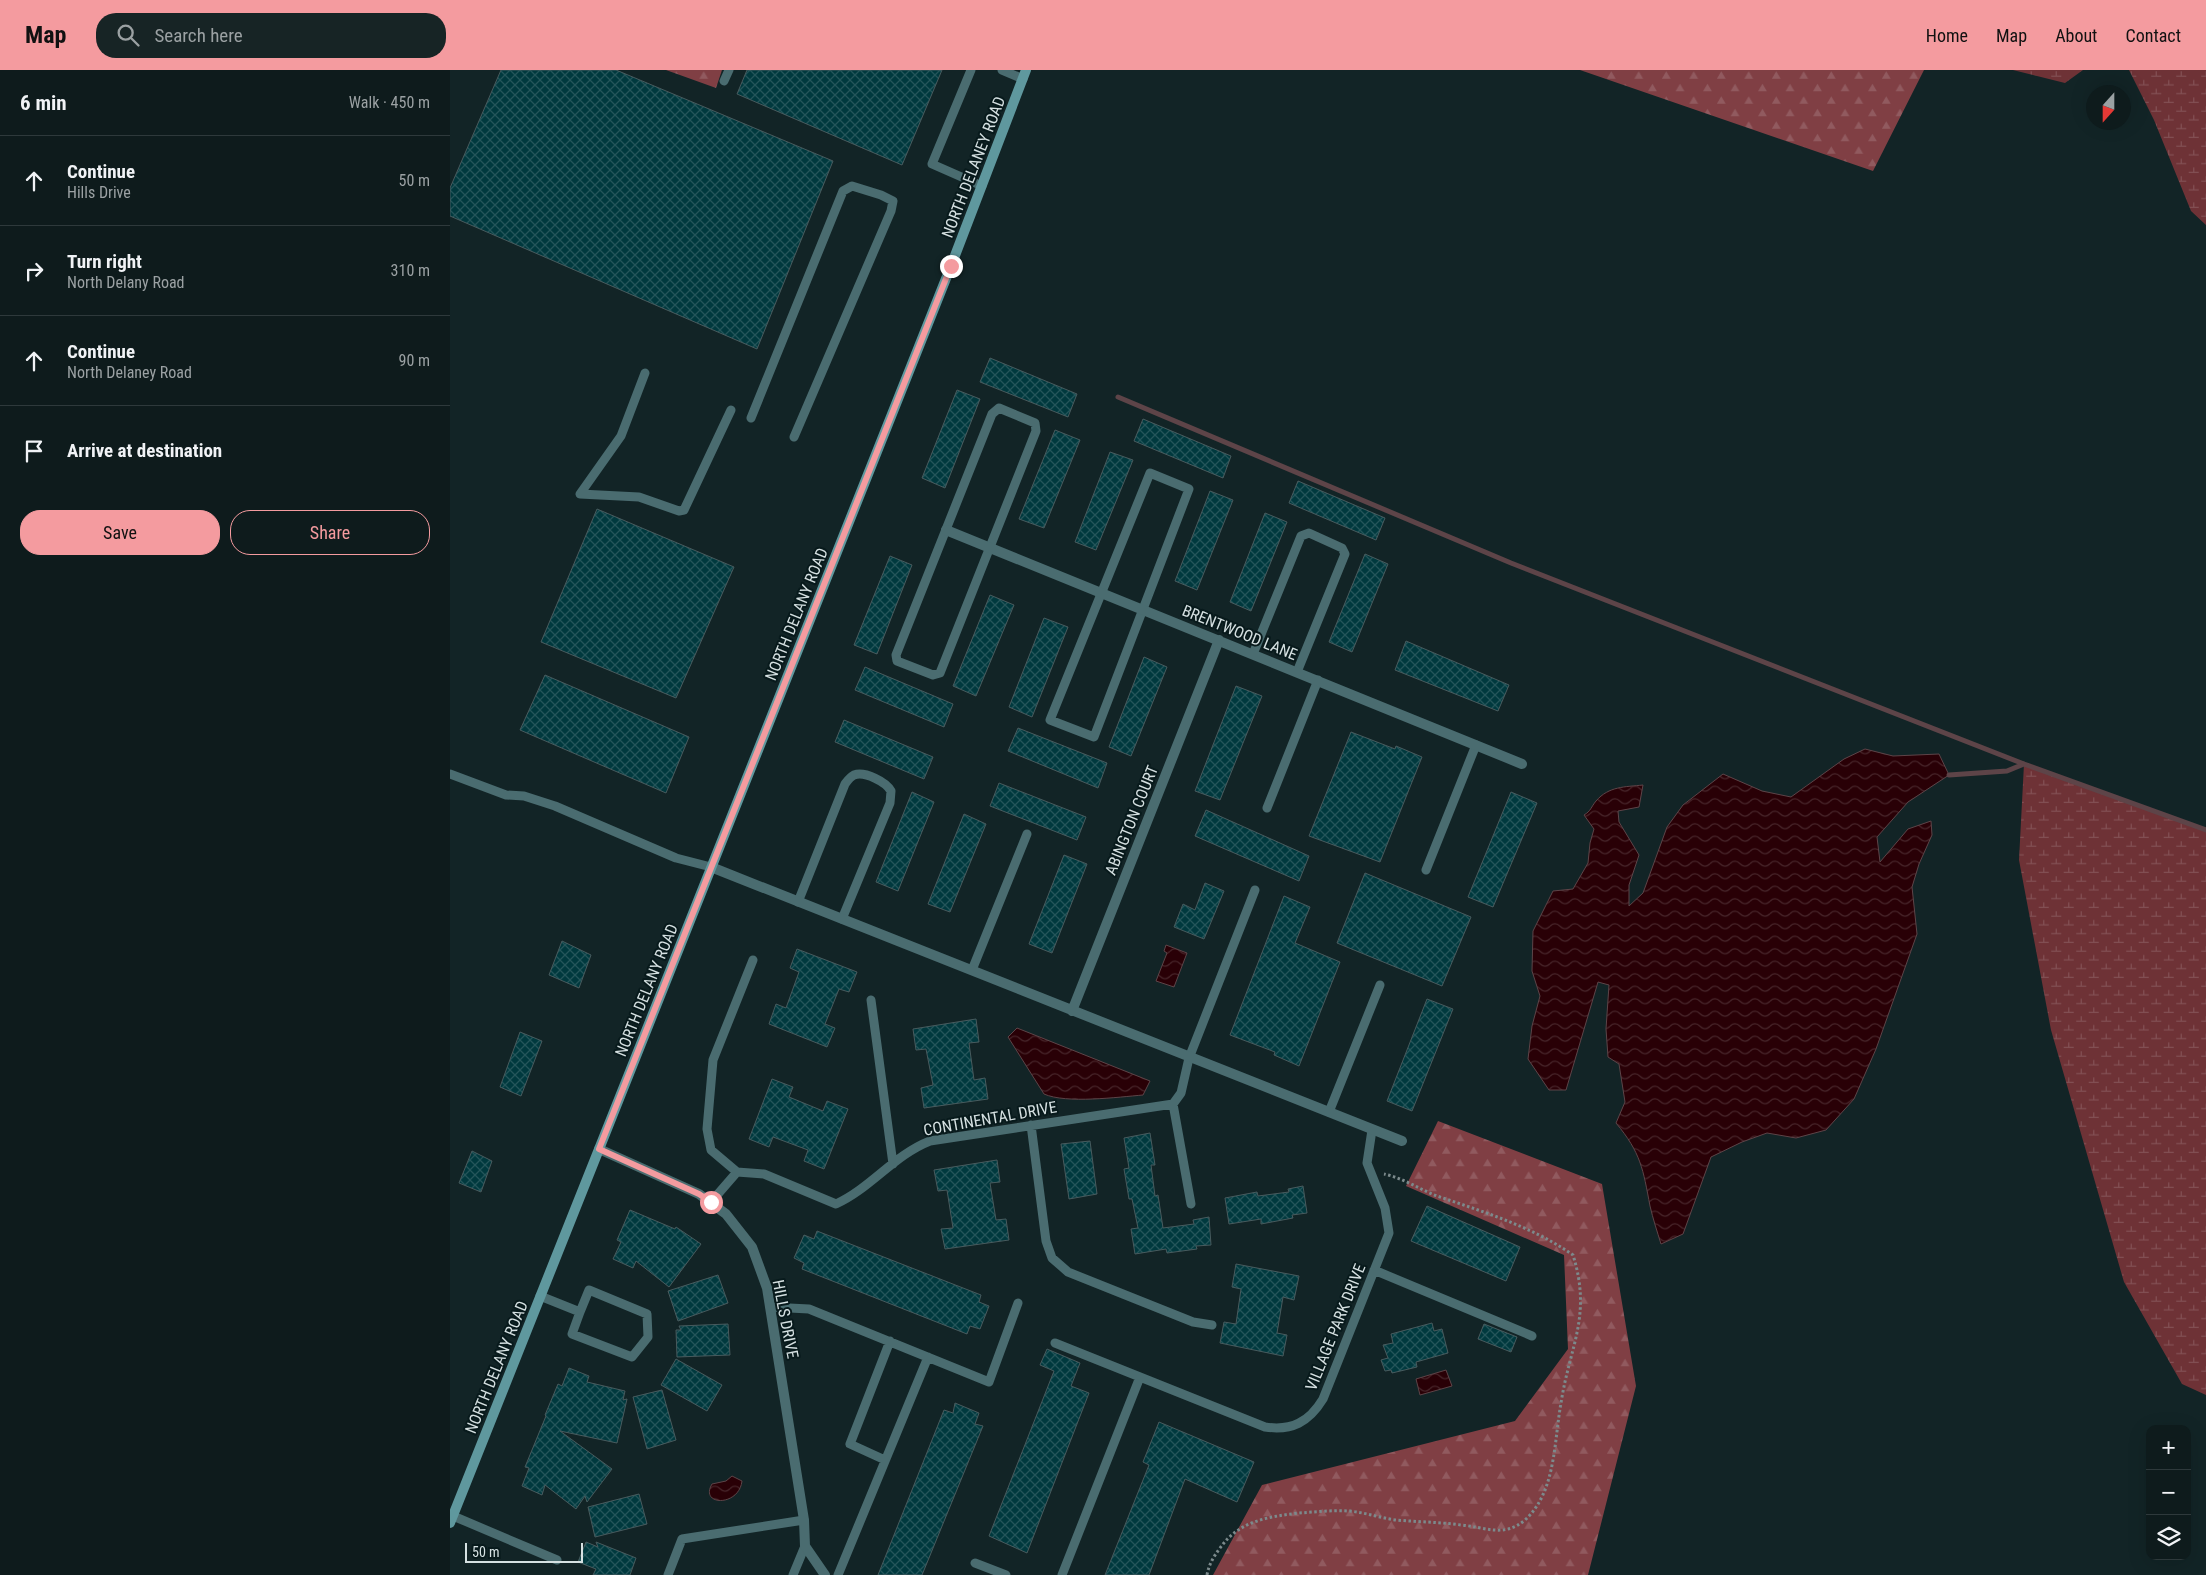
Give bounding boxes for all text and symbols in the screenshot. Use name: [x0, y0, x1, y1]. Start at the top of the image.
search box: [96, 13, 446, 58]
text: Map: [25, 21, 66, 49]
icon: search: [114, 21, 142, 49]
text: Search here: [154, 24, 243, 47]
text: Home: [1926, 25, 1968, 46]
text: Map: [1996, 25, 2027, 46]
text: About: [2055, 25, 2097, 46]
text: Contact: [2125, 25, 2181, 46]
north arrow: [2086, 85, 2131, 130]
text: 6 min: [20, 91, 67, 115]
text: Walk · 450 m: [349, 93, 430, 112]
street label: NORTH DELANEY ROAD: [938, 94, 1009, 240]
text: Continue: [67, 160, 135, 183]
icon: ahead: [20, 167, 48, 195]
text: 50 m: [398, 171, 430, 190]
text: Hills Drive: [67, 183, 131, 202]
text: Turn right: [67, 250, 142, 273]
route end: [940, 255, 963, 278]
icon: right: [20, 257, 48, 285]
text: 310 m: [391, 261, 430, 280]
text: North Delany Road: [67, 273, 185, 292]
text: Continue: [67, 340, 135, 363]
icon: ahead: [20, 347, 48, 375]
text: 90 m: [398, 351, 430, 370]
text: North Delaney Road: [67, 363, 192, 382]
icon: arrive: [20, 437, 48, 465]
text: Arrive at destination: [67, 439, 222, 462]
button: Save: [20, 510, 220, 555]
button: Share: [230, 510, 430, 555]
street label: NORTH DELANY ROAD: [761, 545, 832, 683]
street label: BRENTWOOD LANE: [1180, 601, 1300, 664]
street label: ABINGTON COURT: [1101, 763, 1162, 878]
street label: NORTH DELANY ROAD: [611, 921, 682, 1059]
street label: CONTINENTAL DRIVE: [922, 1097, 1058, 1140]
route start: [700, 1191, 723, 1214]
street label: VILLAGE PARK DRIVE: [1301, 1261, 1370, 1393]
street label: HILLS DRIVE: [769, 1278, 802, 1360]
street label: NORTH DELANY ROAD: [461, 1298, 532, 1436]
map controls: [2146, 1425, 2191, 1560]
button: +: [2146, 1425, 2191, 1470]
button: −: [2146, 1470, 2191, 1515]
button: layers: [2146, 1515, 2191, 1560]
scale bar: [465, 1540, 582, 1563]
text: 50 m: [472, 1544, 500, 1560]

